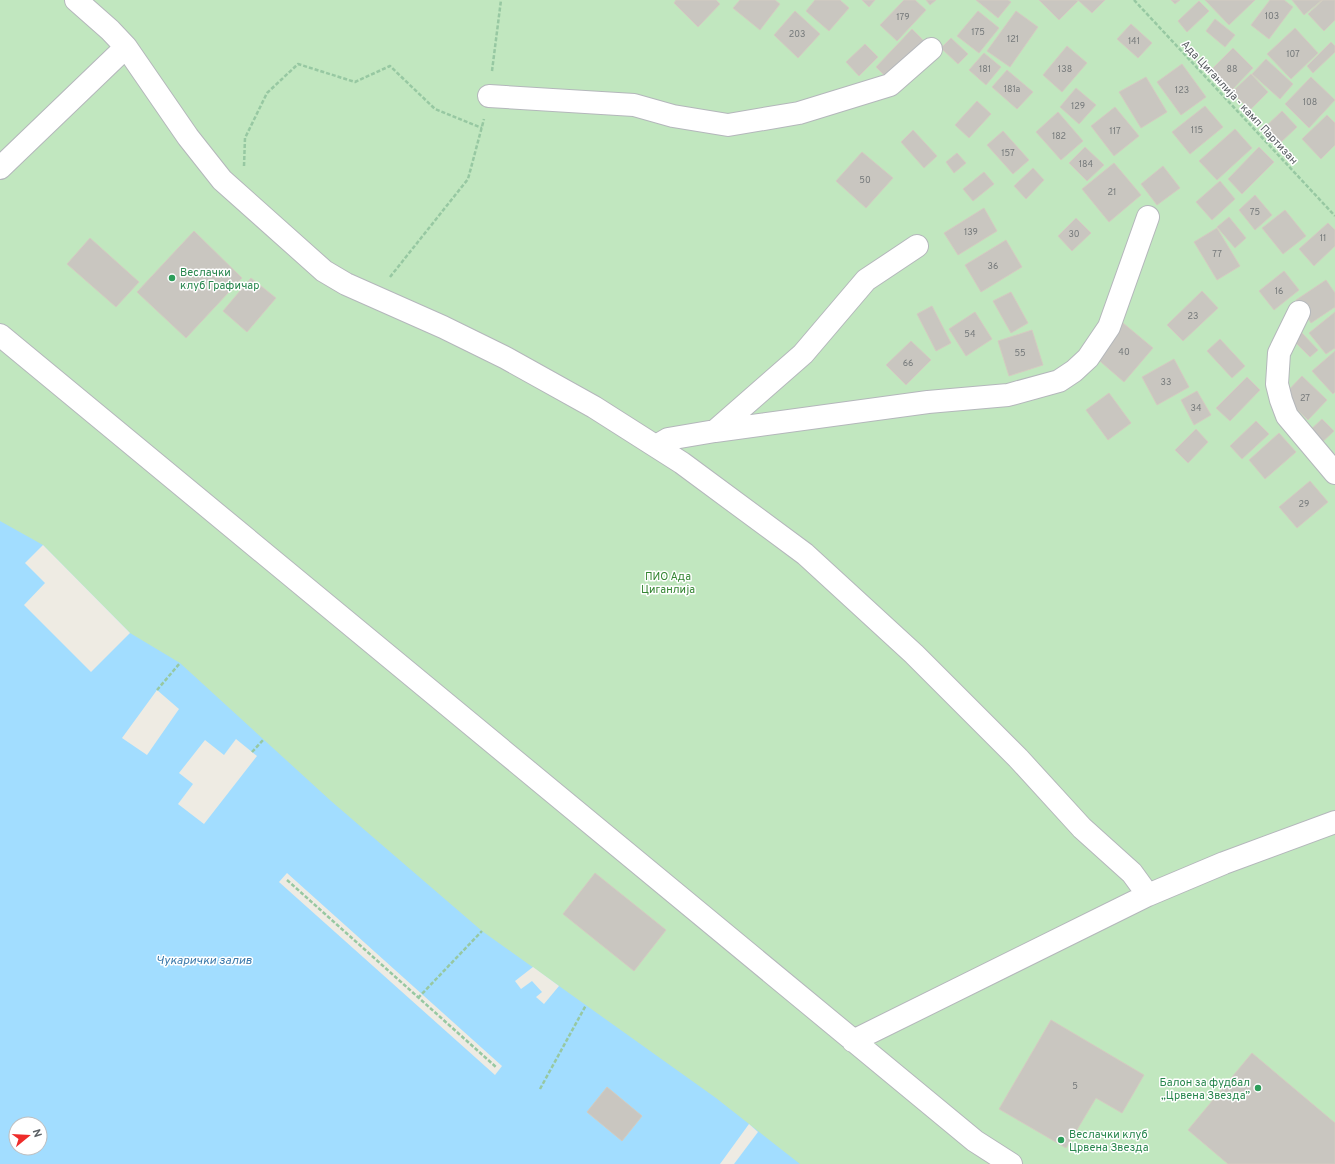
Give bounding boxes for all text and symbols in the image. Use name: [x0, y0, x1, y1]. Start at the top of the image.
house number: 103: [1265, 11, 1279, 22]
house number: 179: [896, 12, 910, 23]
house number: 175: [971, 27, 985, 38]
house number: 203: [789, 29, 805, 40]
house number: 121: [1007, 34, 1019, 45]
house number: 141: [1128, 36, 1140, 47]
street label: Ада Циганлија - камп Партизан: [1178, 38, 1301, 168]
house number: 107: [1286, 49, 1300, 60]
house number: 181: [979, 64, 991, 75]
house number: 138: [1058, 64, 1072, 75]
house number: 88: [1227, 64, 1238, 75]
house number: 181a: [1004, 84, 1021, 95]
house number: 123: [1175, 85, 1189, 96]
house number: 108: [1303, 97, 1317, 108]
house number: 129: [1071, 101, 1085, 112]
house number: 115: [1191, 125, 1203, 136]
house number: 117: [1109, 126, 1121, 137]
house number: 182: [1052, 131, 1066, 142]
house number: 157: [1001, 148, 1015, 159]
house number: 184: [1079, 159, 1094, 170]
house number: 50: [859, 175, 871, 186]
house number: 21: [1108, 187, 1116, 198]
house number: 75: [1250, 207, 1260, 218]
house number: 139: [964, 227, 978, 238]
house number: 30: [1068, 229, 1080, 240]
house number: 11: [1320, 233, 1326, 244]
house number: 77: [1212, 249, 1222, 260]
house number: 36: [988, 261, 998, 272]
place label: Веслачки клуб Графичар: [180, 266, 259, 293]
marker: Веслачки клуб Графичар: [167, 273, 177, 283]
house number: 16: [1275, 286, 1283, 297]
house number: 23: [1188, 311, 1198, 322]
house number: 54: [964, 329, 976, 340]
house number: 40: [1118, 347, 1130, 358]
house number: 55: [1014, 348, 1026, 359]
house number: 66: [903, 358, 913, 369]
house number: 33: [1161, 377, 1171, 388]
house number: 27: [1300, 393, 1310, 404]
house number: 34: [1190, 403, 1202, 414]
house number: 29: [1299, 499, 1309, 510]
park label: ПИО Ада Циганлија: [641, 570, 695, 597]
water label: Чукарички залив: [156, 953, 252, 969]
place label: Балон за фудбал „Црвена Звезда”: [1160, 1076, 1250, 1103]
house number: 5: [1072, 1081, 1078, 1092]
marker: Балон за фудбал „Црвена Звезда”: [1253, 1083, 1263, 1093]
north arrow: [8, 1116, 48, 1156]
text: N: [29, 1127, 44, 1139]
place label: Веслачки клуб Црвена Звезда: [1069, 1128, 1149, 1155]
marker: Веслачки клуб Црвена Звезда: [1056, 1135, 1066, 1145]

